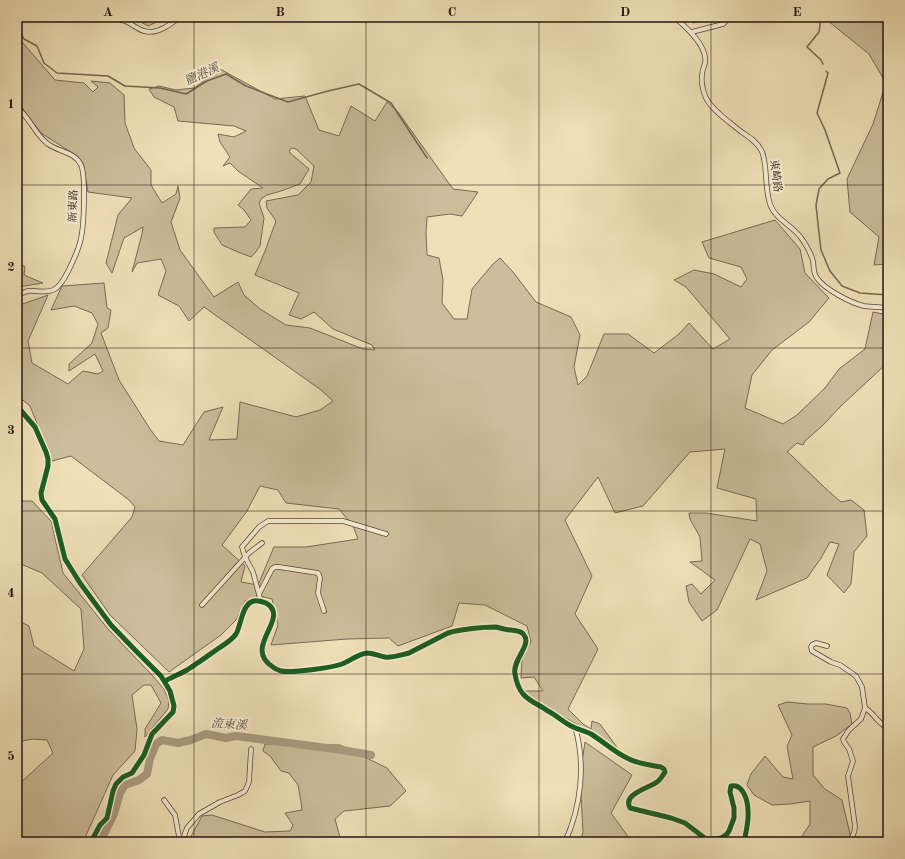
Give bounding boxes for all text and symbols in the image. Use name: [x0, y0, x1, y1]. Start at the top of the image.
text: A: [103, 6, 113, 19]
text: B: [275, 6, 285, 19]
text: C: [448, 6, 456, 19]
text: D: [620, 6, 630, 19]
text: E: [793, 6, 802, 19]
water label: 鹽港溪: [182, 60, 223, 88]
text: 1: [7, 98, 15, 111]
street label: 東崎路: [768, 159, 784, 193]
street label: 新東路: [66, 189, 80, 223]
text: 2: [7, 261, 15, 274]
text: 3: [7, 424, 15, 437]
text: 4: [7, 587, 15, 600]
water label: 流東溪: [211, 716, 250, 732]
text: 5: [7, 750, 15, 763]

